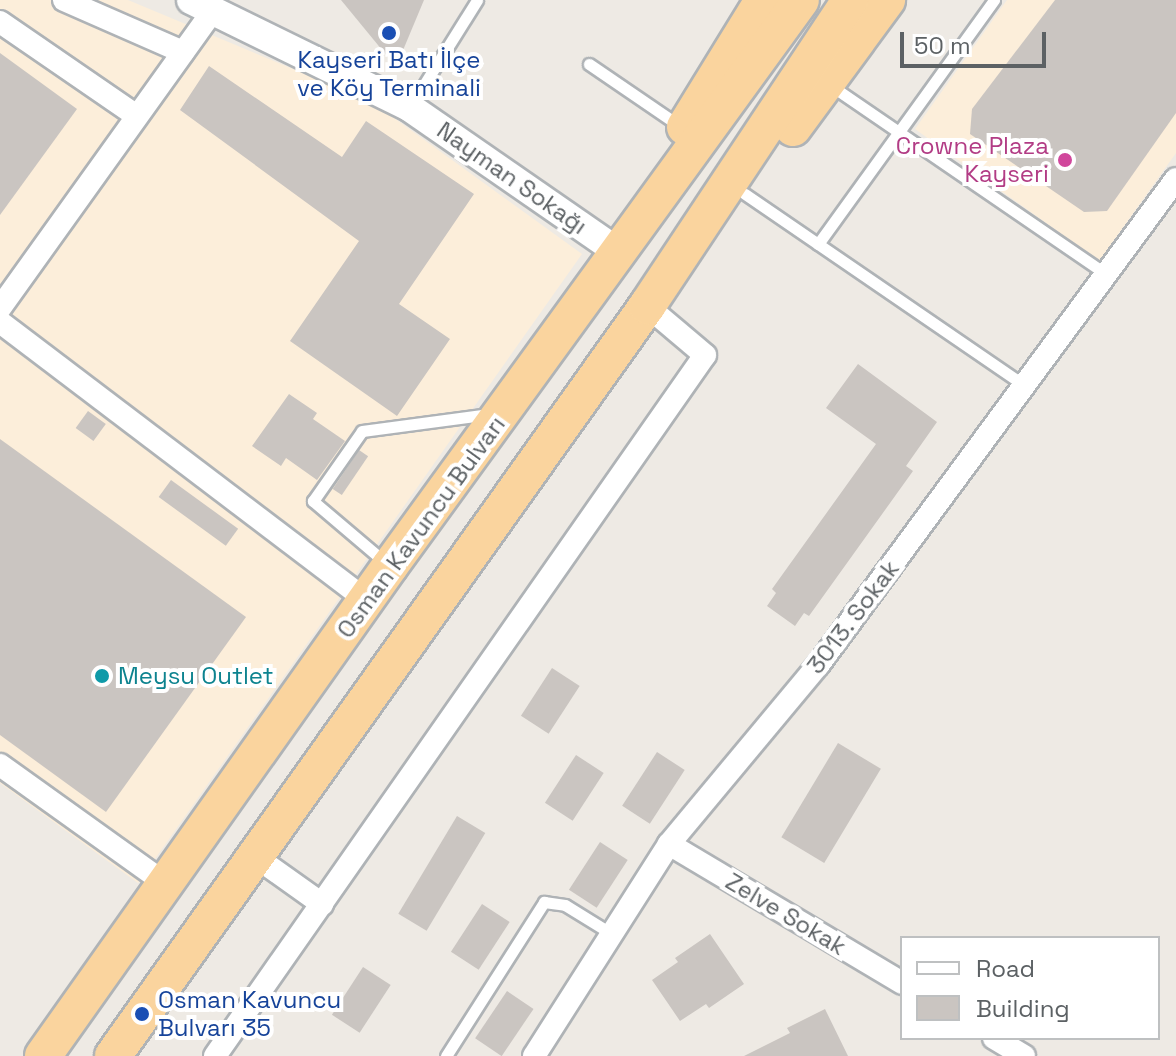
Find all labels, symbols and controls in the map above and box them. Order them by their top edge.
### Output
scale bar [904,16,1050,66]
marker: Kayseri Batı İlçe ve Köy Terminali [380,24,398,42]
text: 50 m [914,30,971,61]
place label: Kayseri Batı İlçe ve Köy Terminali [297,46,481,102]
street label: Nayman Sokağı [431,116,593,240]
place label: Crowne Plaza Kayseri [896,132,1049,188]
marker: Crowne Plaza Kayseri [1056,151,1074,169]
street label: Osman Kavuncu Bulvarı [331,410,511,644]
street label: 3013. Sokak [801,554,905,680]
place label: Meysu Outlet [118,662,274,690]
marker: Meysu Outlet [93,667,111,685]
street label: Zelve Sokak [721,867,851,961]
legend [900,936,1160,1040]
text: Road [976,953,1035,984]
place label: Osman Kavuncu Bulvarı 35 [158,986,341,1042]
text: Building [976,993,1070,1024]
marker: Osman Kavuncu Bulvarı 35 [133,1005,151,1023]

